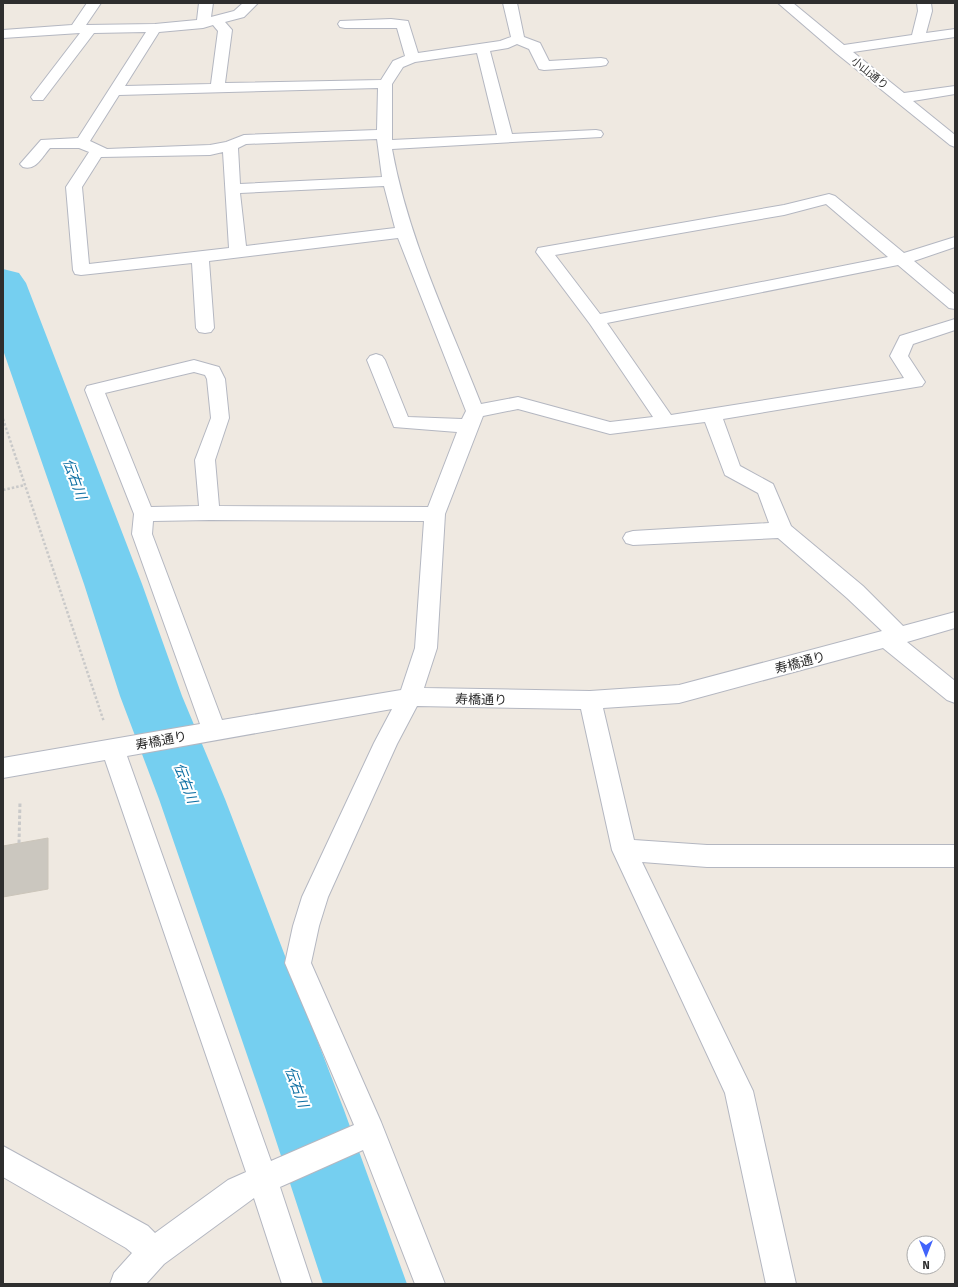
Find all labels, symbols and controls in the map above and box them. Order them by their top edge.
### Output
street label: 小山通り [848,54,891,92]
water label: 伝右川 [59,457,90,504]
street label: 寿橋通り [773,649,827,676]
street label: 寿橋通り [455,692,507,707]
street label: 寿橋通り [134,728,188,753]
water label: 伝右川 [170,761,202,808]
water label: 伝右川 [281,1065,312,1112]
north arrow [906,1235,946,1275]
text: N [922,1258,930,1271]

